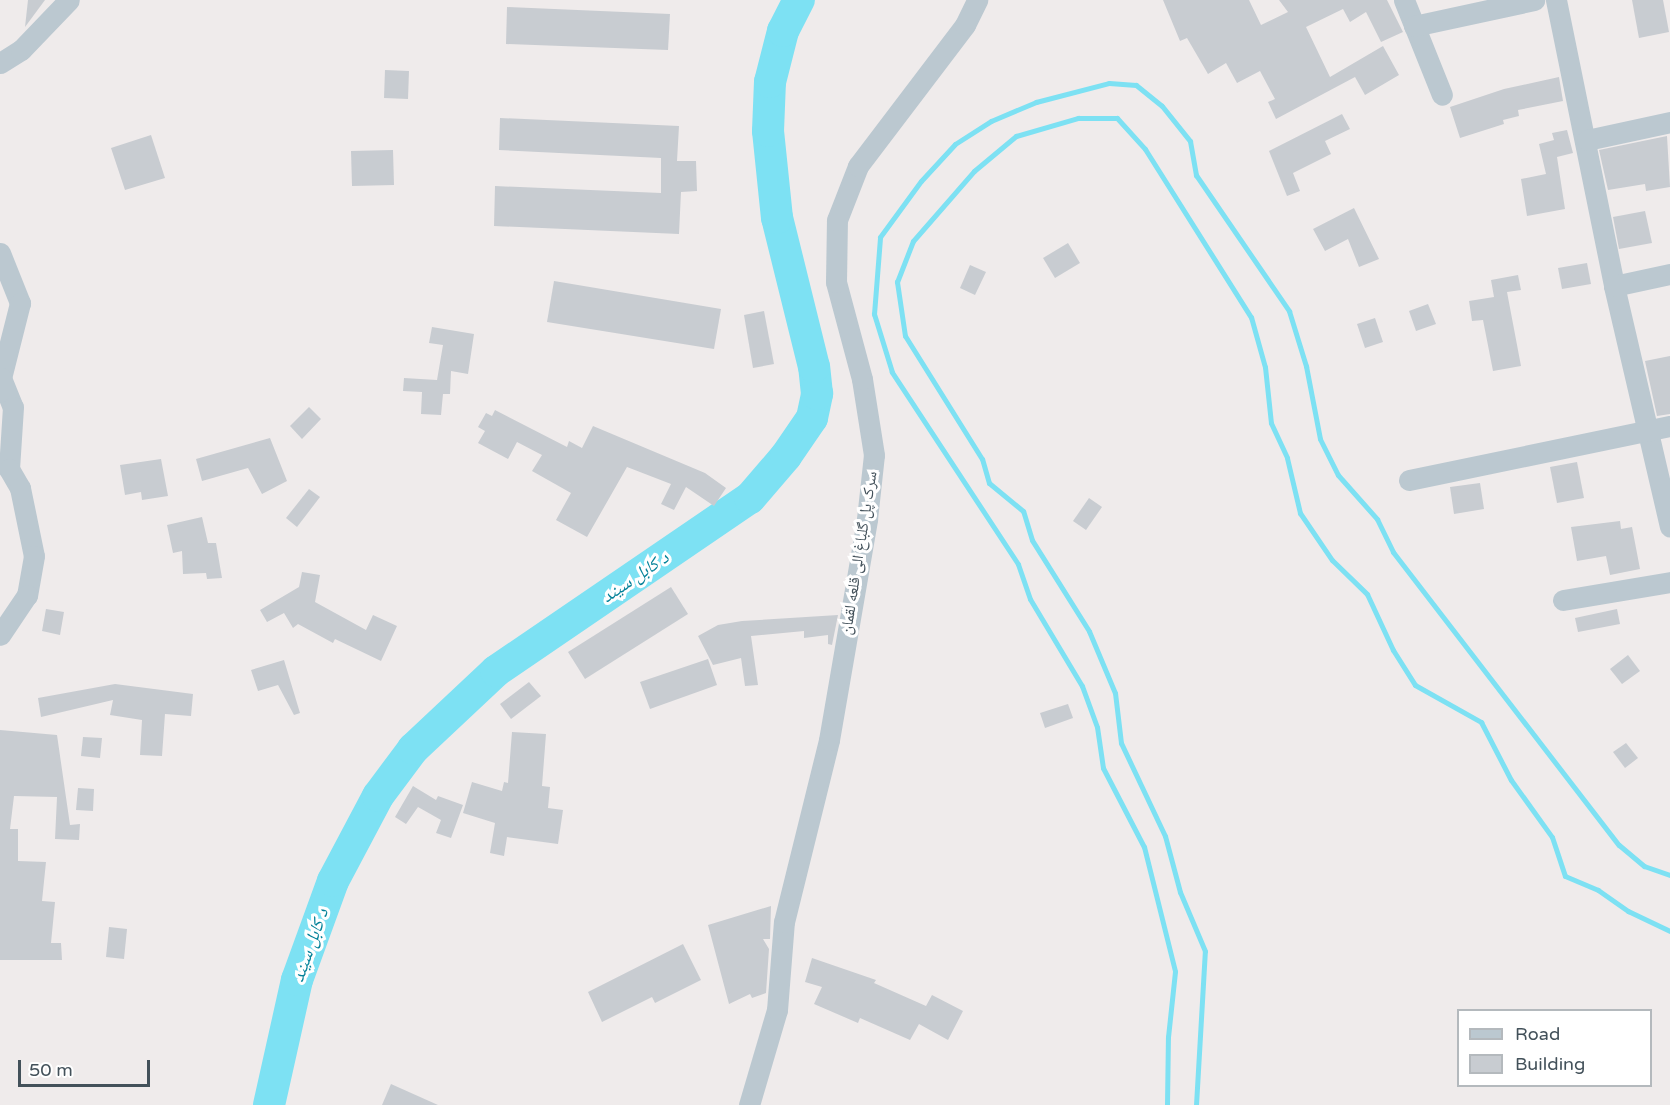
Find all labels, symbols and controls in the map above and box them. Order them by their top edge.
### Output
street label: سرک پل گلباغ الی قلعه لقمان [837,470,881,636]
water label: د کابل سيند [597,547,673,607]
water label: د کابل سيند [287,905,333,985]
legend [1457,1009,1652,1087]
text: Road [1515,1023,1560,1045]
scale bar [21,1048,153,1086]
text: Building [1515,1053,1585,1075]
text: 50 m [29,1059,73,1081]

